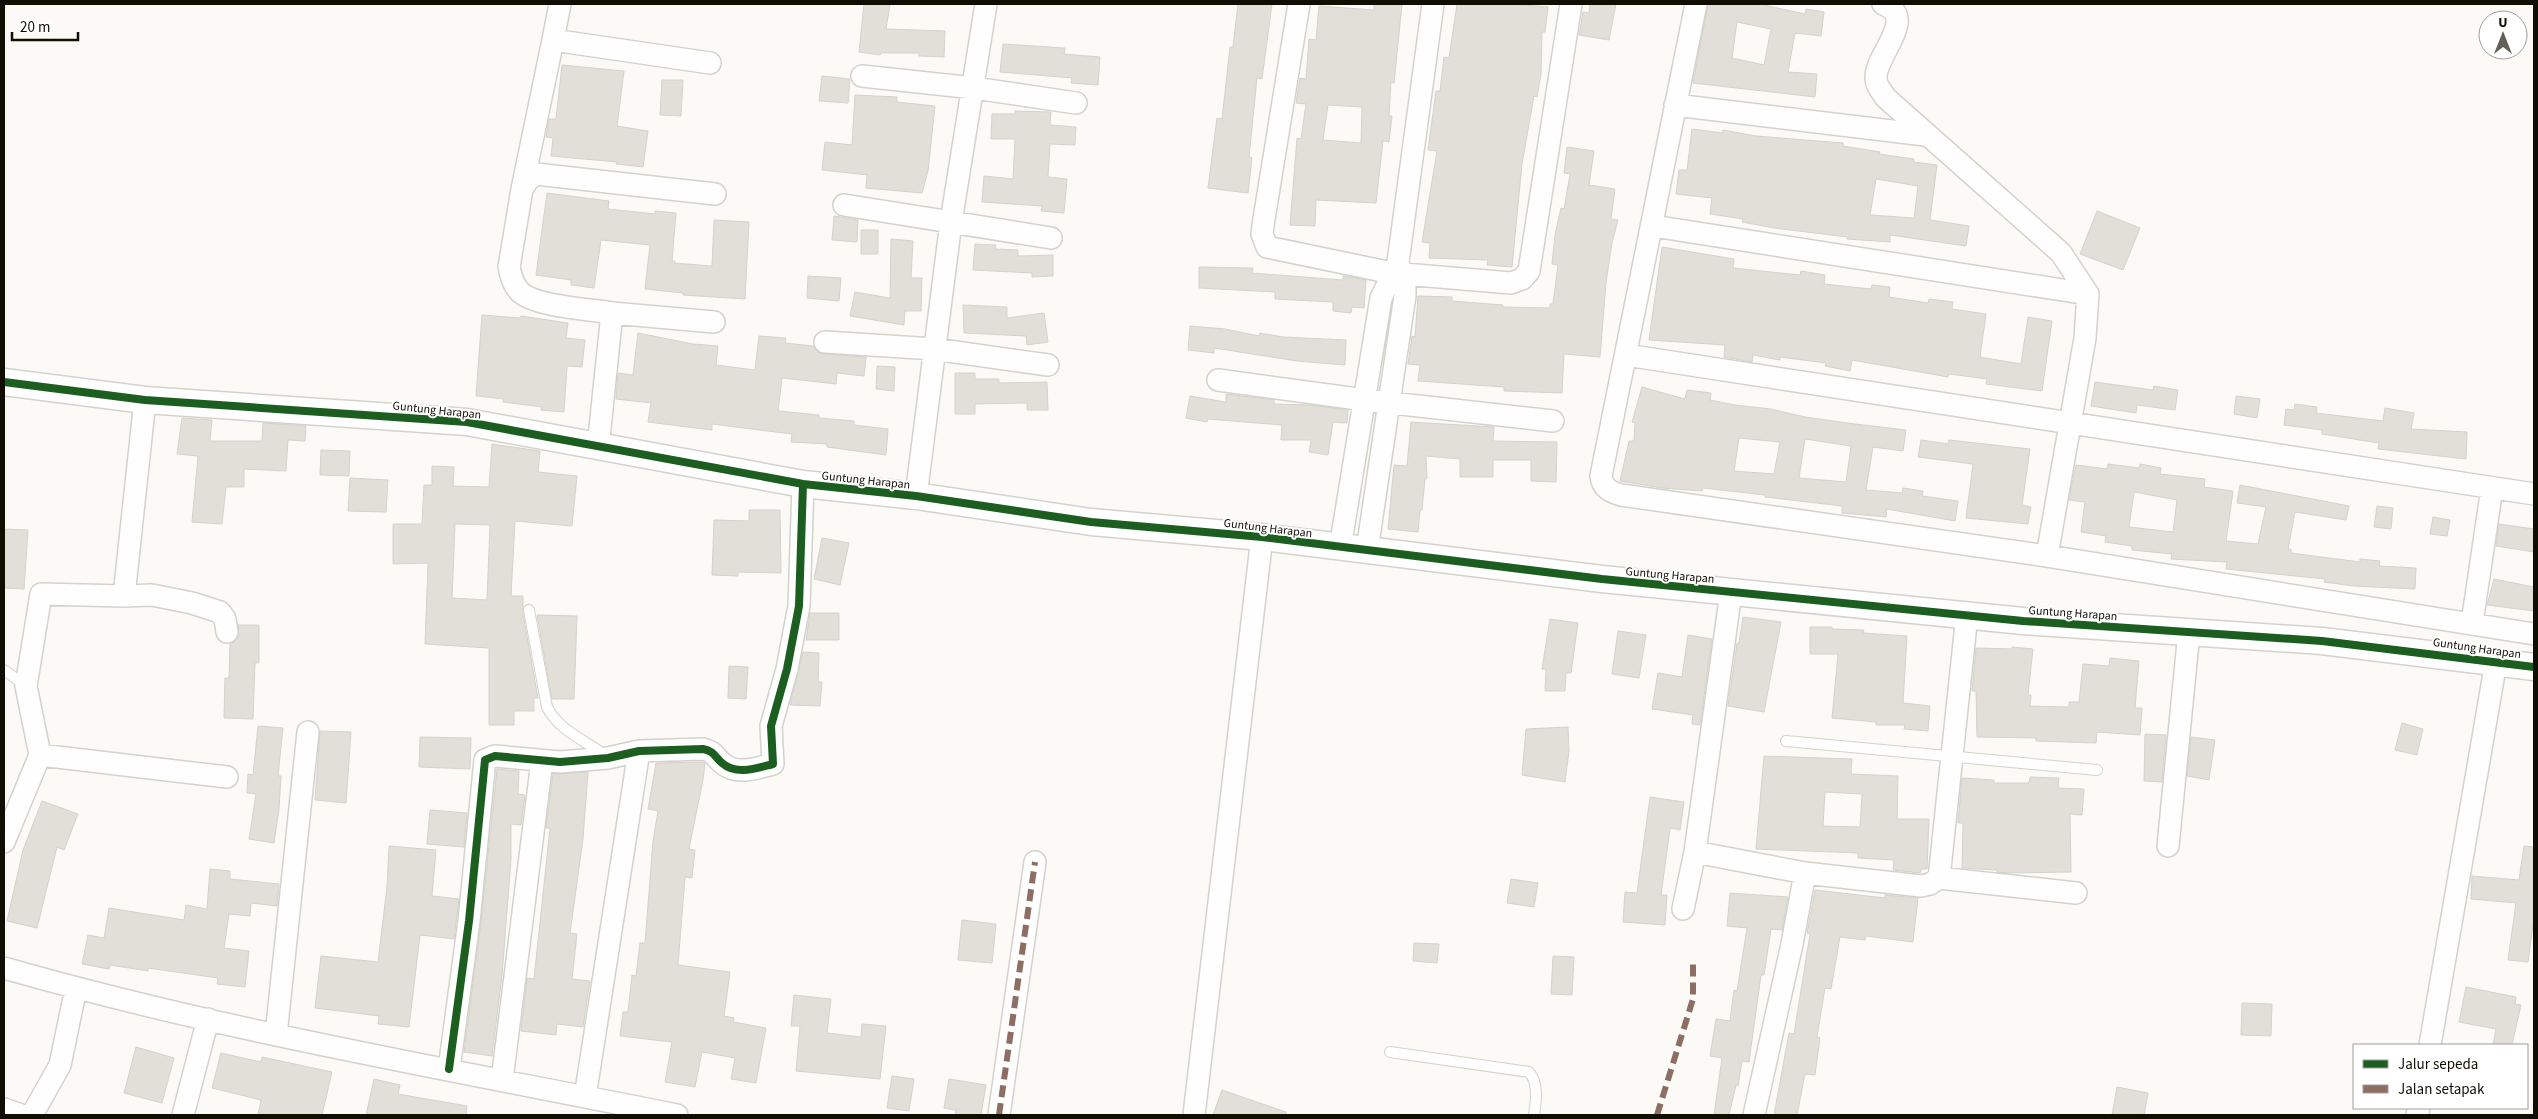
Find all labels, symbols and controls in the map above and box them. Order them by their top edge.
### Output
scale bar [12,10,79,42]
north arrow [2478,10,2528,60]
text: U [2498,13,2508,33]
text: 20 m [20,17,50,38]
street label: Guntung Harapan [392,397,482,424]
street label: Guntung Harapan [821,467,911,494]
street label: Guntung Harapan [1223,515,1313,542]
street label: Guntung Harapan [1625,563,1715,588]
street label: Guntung Harapan [2028,602,2118,625]
street label: Guntung Harapan [2432,634,2522,663]
legend [2353,1044,2528,1109]
text: Jalur sepeda [2398,1054,2478,1075]
text: Jalan setapak [2398,1079,2485,1100]

